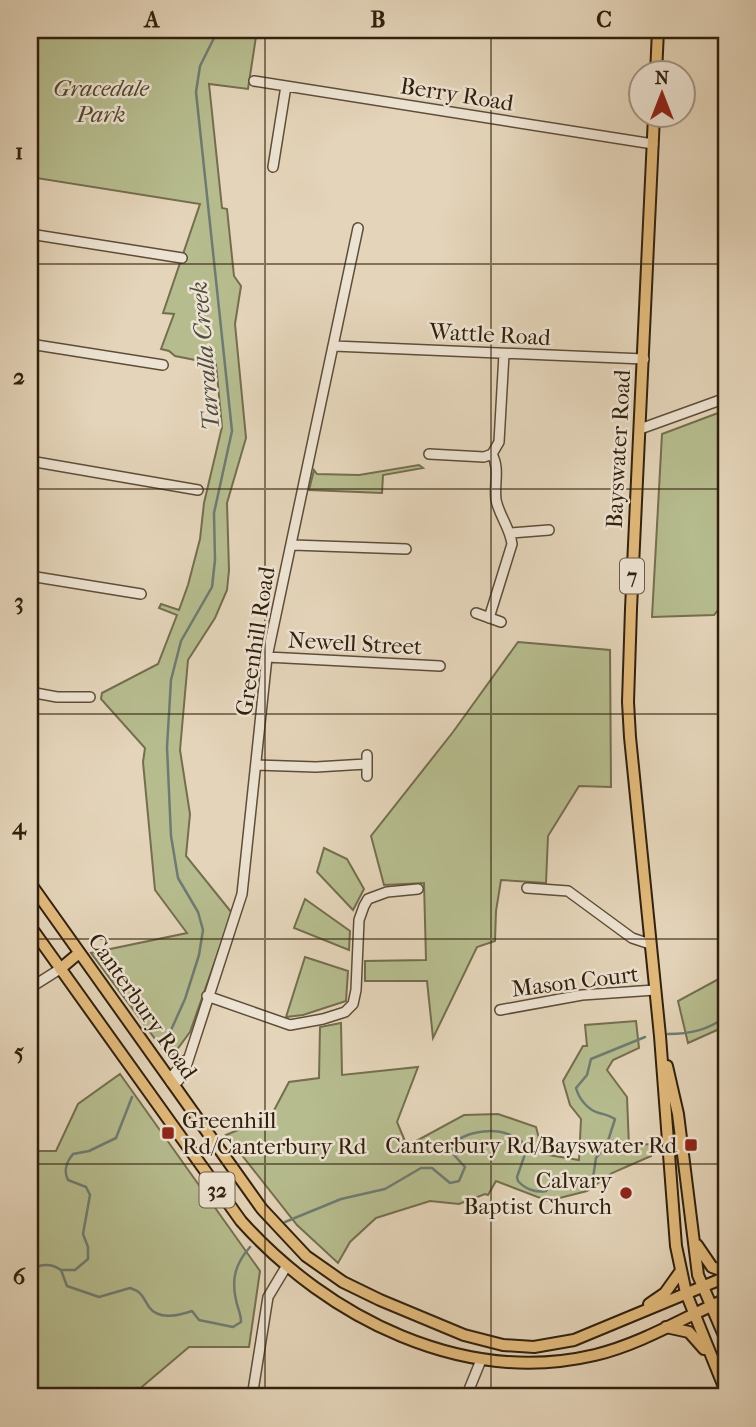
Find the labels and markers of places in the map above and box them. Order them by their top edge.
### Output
place label: Greenhill Rd/Canterbury Rd [182,1107,367,1160]
marker: Greenhill Rd/Canterbury Rd [160,1125,176,1141]
place label: Canterbury Rd/Bayswater Rd [385,1132,677,1159]
marker: Canterbury Rd/Bayswater Rd [683,1137,699,1153]
place label: Calvary Baptist Church [464,1167,613,1220]
marker: Calvary Baptist Church [618,1185,634,1201]

